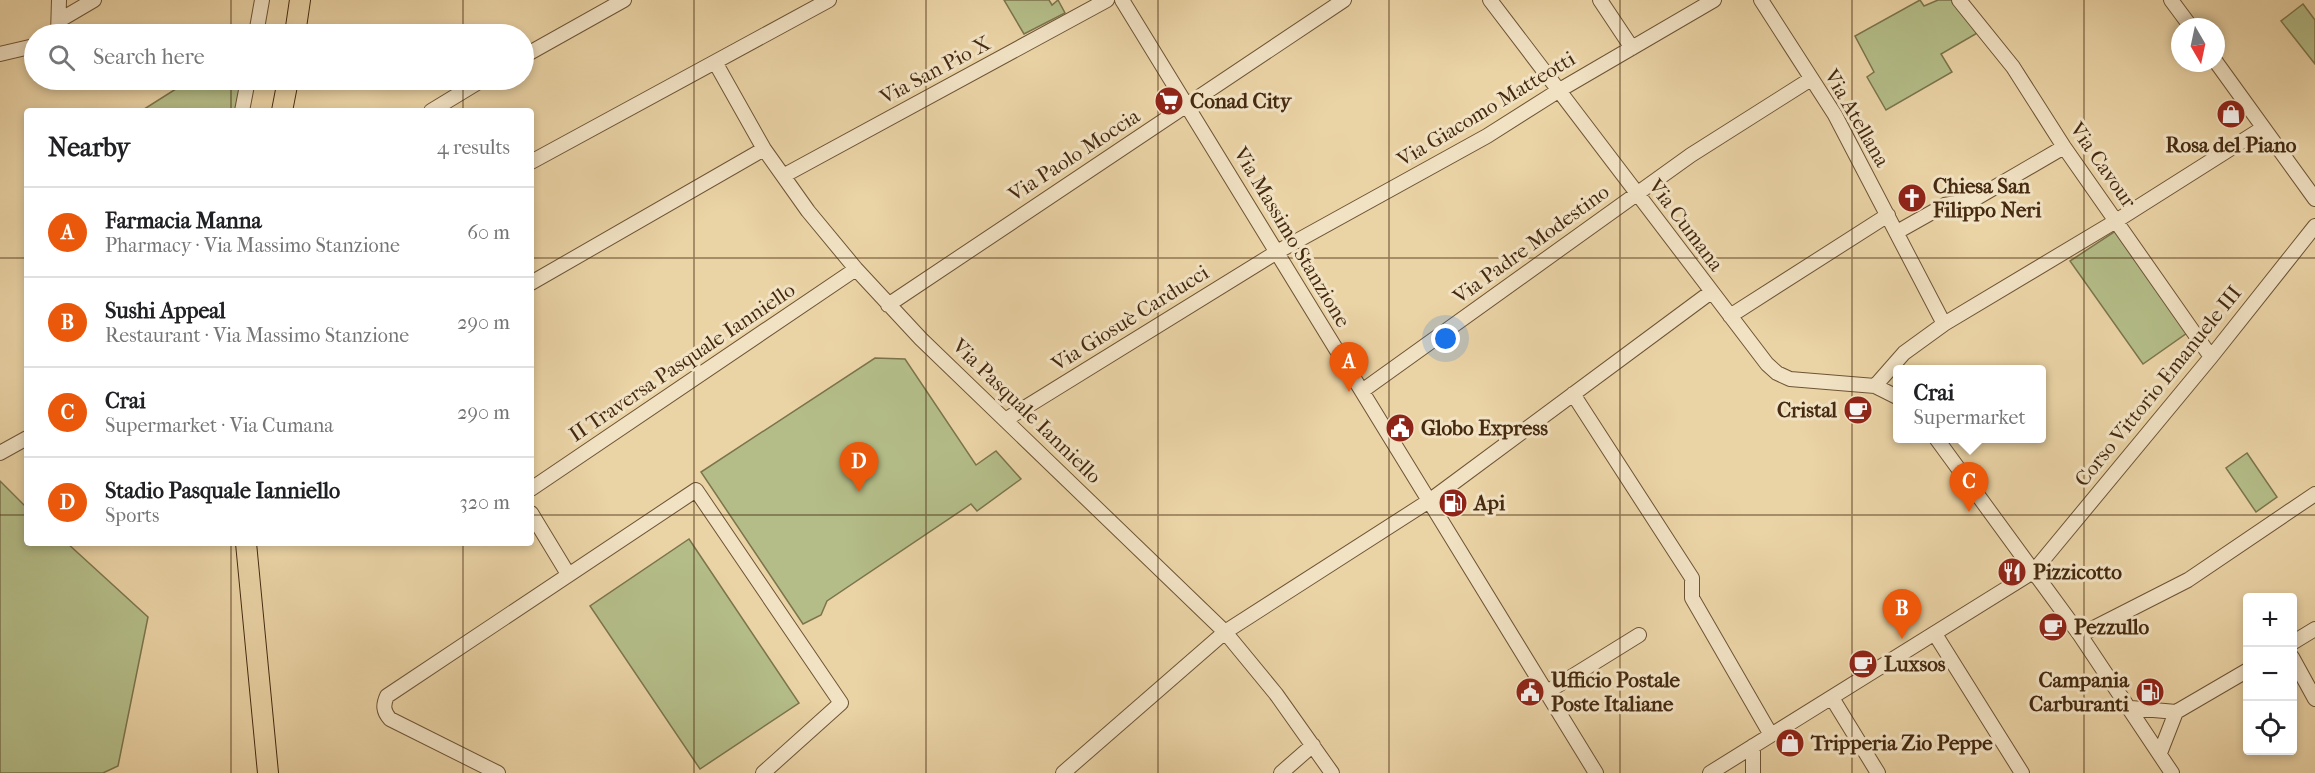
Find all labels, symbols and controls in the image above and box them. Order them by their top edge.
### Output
north arrow [2171,18,2225,72]
search box [24,24,534,90]
street label: Via San Pio X [875,31,995,110]
icon: search [45,41,78,74]
text: Search here [93,44,205,70]
street label: Via Giacomo Matteotti [1392,46,1579,172]
street label: Via Atellana [1819,64,1895,171]
supermarket icon: Conad City [1153,85,1185,117]
place label: Conad City [1190,89,1293,113]
shop icon: Rosa del Piano [2215,98,2247,130]
street label: Via Paolo Moccia [1003,104,1144,207]
street label: Via Cavour [2064,117,2141,212]
text: Nearby [48,132,130,163]
place label: Rosa del Piano [2166,133,2297,157]
text: 4 results [437,136,510,159]
street label: Via Massimo Stanzione [1228,142,1355,331]
street label: Via Cumana [1643,173,1729,276]
place label: Chiesa San Filippo Neri [1932,174,2042,222]
street label: Via Padre Modestino [1448,179,1614,309]
church icon: Chiesa San Filippo Neri [1896,182,1928,214]
text: Farmacia Manna [105,208,262,234]
text: A [61,221,74,244]
text: 60 m [467,221,510,244]
text: Pharmacy · Via Massimo Stanzione [105,234,400,257]
street label: Via Giosuè Carducci [1046,260,1213,377]
street label: II Traversa Pasquale Ianniello [565,277,799,447]
street label: Corso Vittorio Emanuele III [2070,281,2246,491]
text: Sushi Appeal [105,298,226,324]
text: B [61,311,74,334]
text: 290 m [457,311,510,334]
text: Restaurant · Via Massimo Stanzione [105,324,409,347]
your location [1431,324,1460,353]
street label: Via Pasquale Ianniello [947,333,1106,488]
pin: A [1330,342,1368,392]
popup [1893,365,2046,443]
text: Crai [1913,380,1954,406]
text: Crai [105,388,146,414]
cafe icon: Cristal [1842,394,1874,426]
place label: Cristal [1777,398,1837,422]
text: C [61,401,74,424]
text: 290 m [457,401,510,424]
text: Supermarket [1913,406,2026,429]
public building icon: Globo Express [1384,412,1416,444]
text: Supermarket · Via Cumana [105,414,334,437]
place label: Globo Express [1421,416,1548,440]
pin: D [840,442,878,492]
pin: C [1950,462,1988,512]
text: Stadio Pasquale Ianniello [105,478,340,504]
fuel station icon: Api [1437,487,1469,519]
text: D [60,491,75,514]
text: 320 m [460,491,510,514]
place label: Api [1472,491,1506,515]
text: Sports [105,504,159,527]
restaurant icon: Pizzicotto [1996,556,2028,588]
place label: Pizzicotto [2033,560,2122,584]
pin: B [1882,590,1922,639]
map controls [2243,593,2297,755]
button: + [2243,593,2297,647]
cafe icon: Pezzullo [2037,611,2069,643]
place label: Pezzullo [2074,615,2150,639]
button: − [2243,647,2297,701]
cafe icon: Luxsos [1847,648,1879,680]
place label: Luxsos [1884,652,1946,676]
place label: Ufficio Postale Poste Italiane [1550,668,1681,716]
place label: Campania Carburanti [2029,668,2130,716]
public building icon: Ufficio Postale Poste Italiane [1514,676,1546,708]
fuel station icon: Campania Carburanti [2134,676,2166,708]
button: locate [2243,701,2297,755]
shop icon: Tripperia Zio Peppe [1774,727,1806,759]
place label: Tripperia Zio Peppe [1810,731,1993,755]

